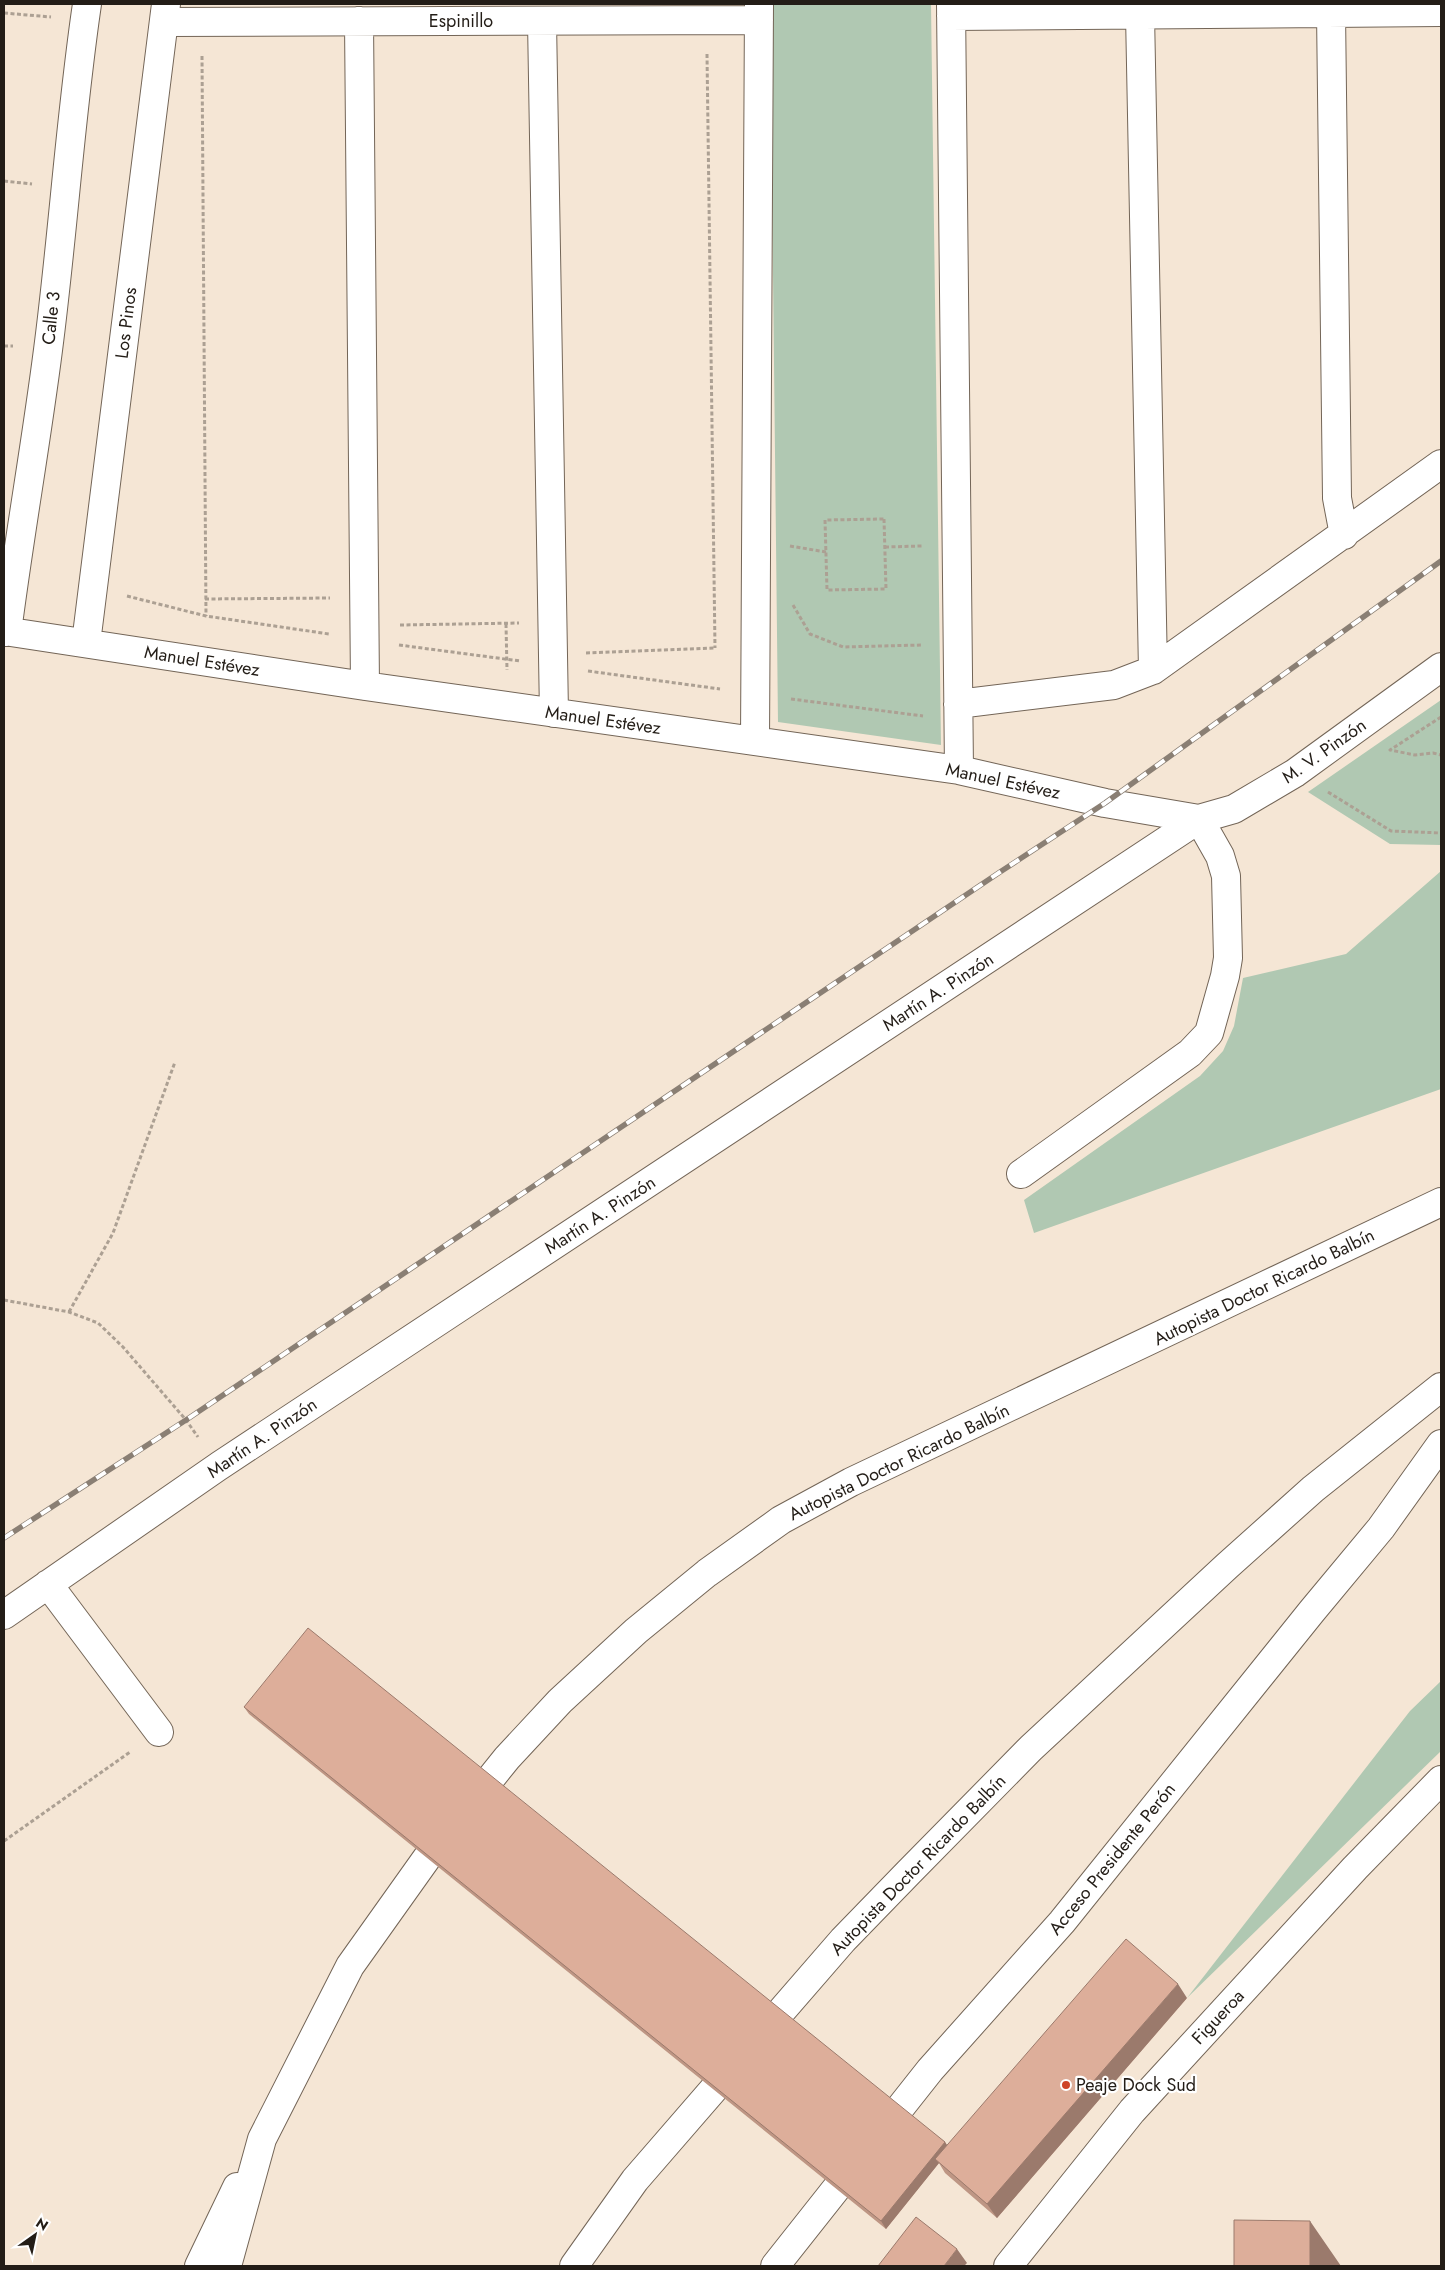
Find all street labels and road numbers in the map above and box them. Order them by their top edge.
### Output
street label: Espinillo [429,8,493,34]
street label: Los Pinos [109,286,143,360]
street label: Calle 3 [35,290,67,346]
street label: Manuel Estévez [142,639,262,683]
street label: Manuel Estévez [543,699,663,741]
street label: M. V. Pinzón [1277,712,1371,790]
street label: Manuel Estévez [943,756,1063,806]
street label: Martín A. Pinzón [877,946,999,1038]
street label: Martín A. Pinzón [539,1169,661,1261]
street label: Autopista Doctor Ricardo Balbín [1149,1222,1379,1352]
street label: Martín A. Pinzón [202,1391,322,1485]
street label: Autopista Doctor Ricardo Balbín [784,1397,1014,1527]
street label: Autopista Doctor Ricardo Balbín [824,1769,1012,1961]
street label: Acceso Presidente Perón [1042,1777,1182,1941]
street label: Figueroa [1186,1984,1250,2050]

